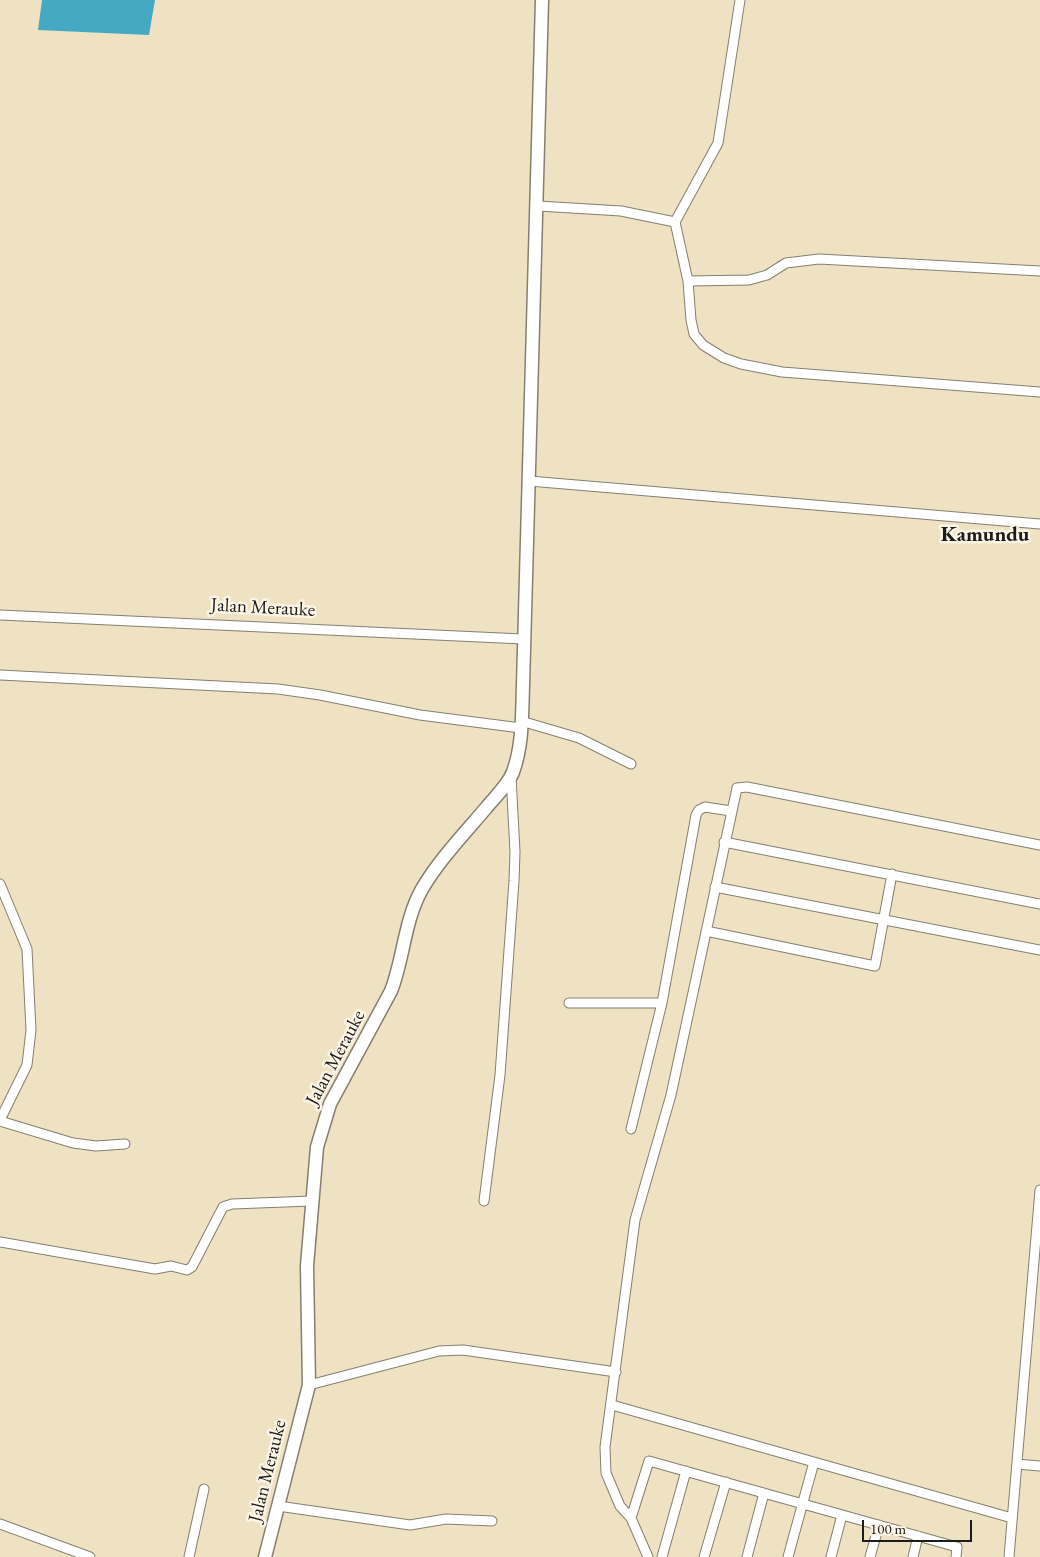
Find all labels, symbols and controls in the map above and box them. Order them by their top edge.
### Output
district label: Kamundu [941,522,1029,548]
street label: Jalan Merauke [210,594,316,622]
street label: Jalan Merauke [301,1007,371,1109]
street label: Jalan Merauke [244,1418,292,1524]
scale bar [865,1510,975,1542]
text: 100 m [870,1519,906,1538]

